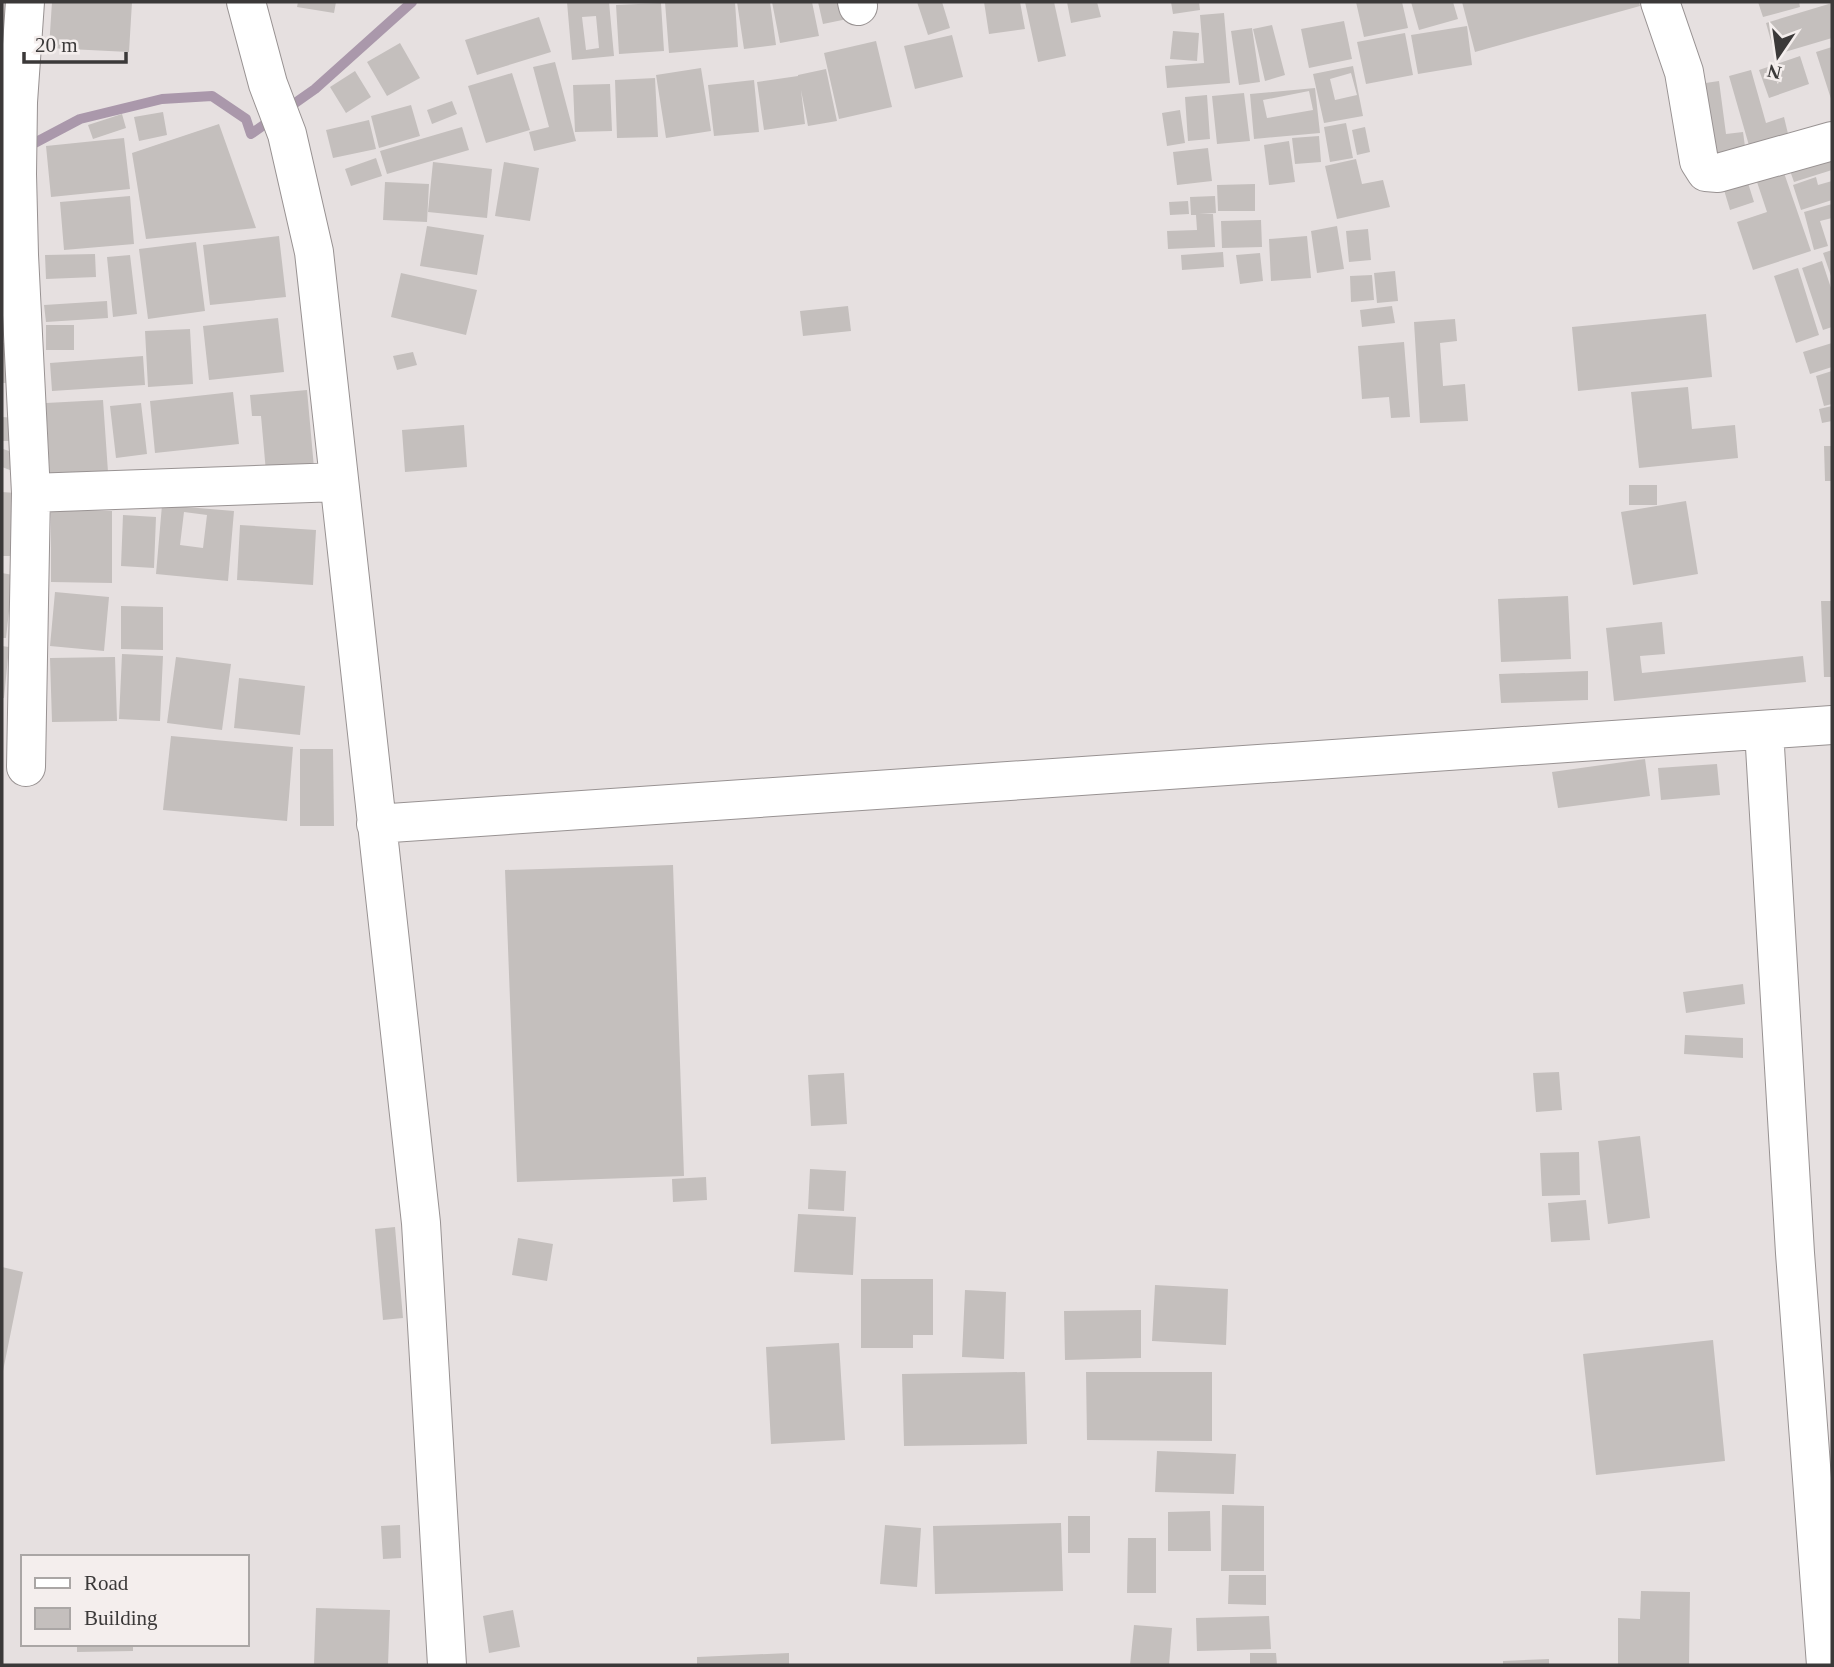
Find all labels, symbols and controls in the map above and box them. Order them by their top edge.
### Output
scale bar [24,21,126,65]
north arrow [1743,21,1813,91]
text: 20 m [35,33,78,57]
text: N [1765,60,1783,84]
legend [21,1555,248,1646]
text: Road [84,1571,129,1595]
text: Building [84,1606,158,1630]

